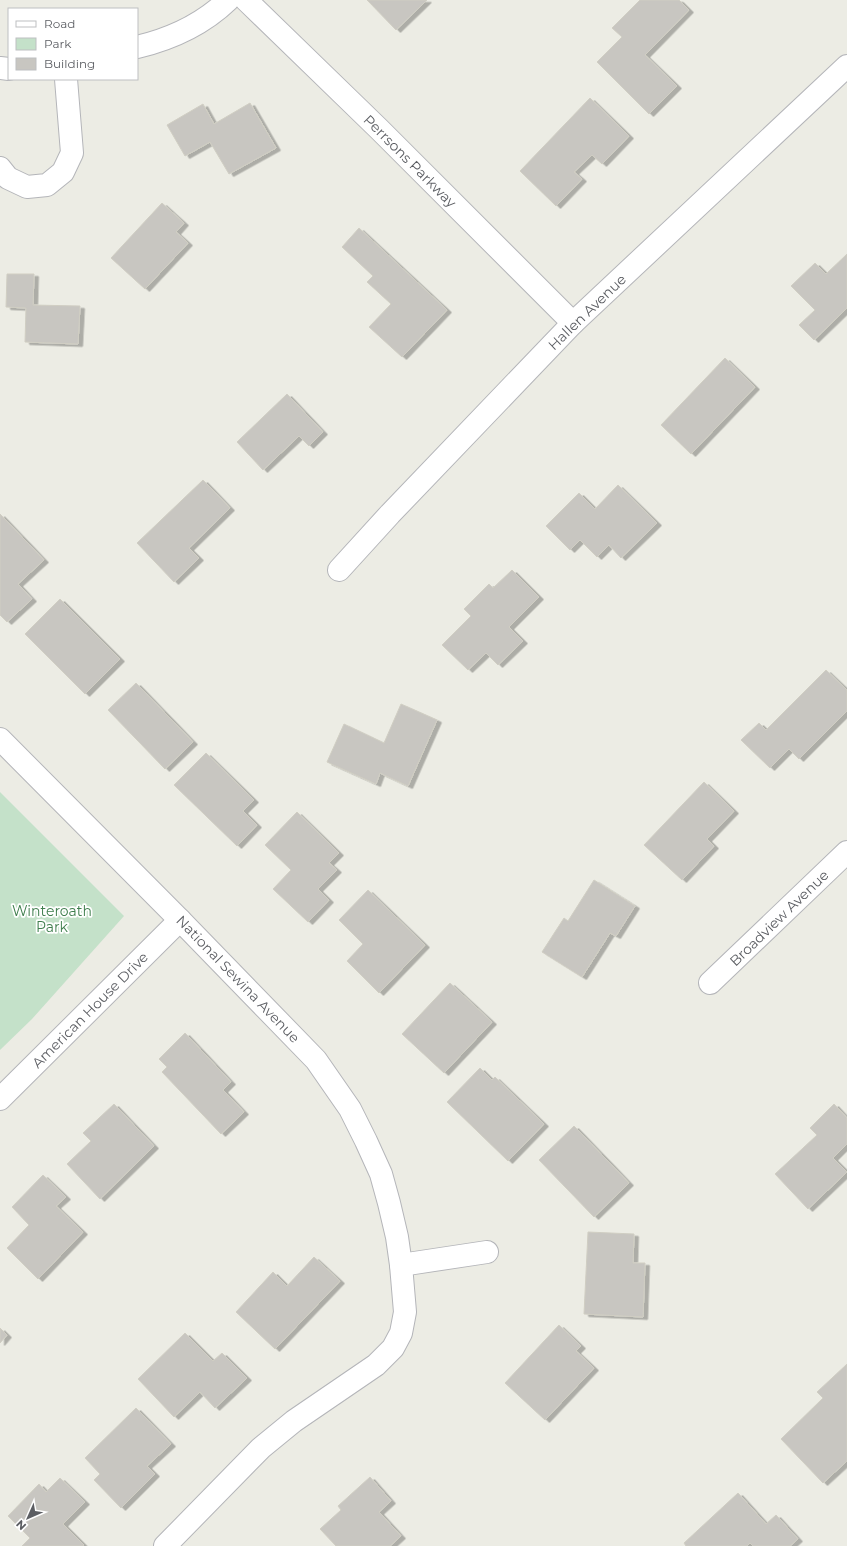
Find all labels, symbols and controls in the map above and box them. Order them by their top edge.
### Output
legend [8,8,138,80]
text: Road [44,16,75,31]
text: Park [44,36,72,51]
text: Building [44,56,95,71]
street label: Perrsons Parkway [360,111,461,212]
street label: Hallen Avenue [544,270,630,354]
street label: Broadview Avenue [726,866,832,970]
park label: Winteroath Park [12,902,92,936]
street label: National Sewina Avenue [172,912,304,1046]
street label: American House Drive [28,948,152,1072]
north arrow [8,1498,48,1538]
text: N [13,1517,29,1533]

